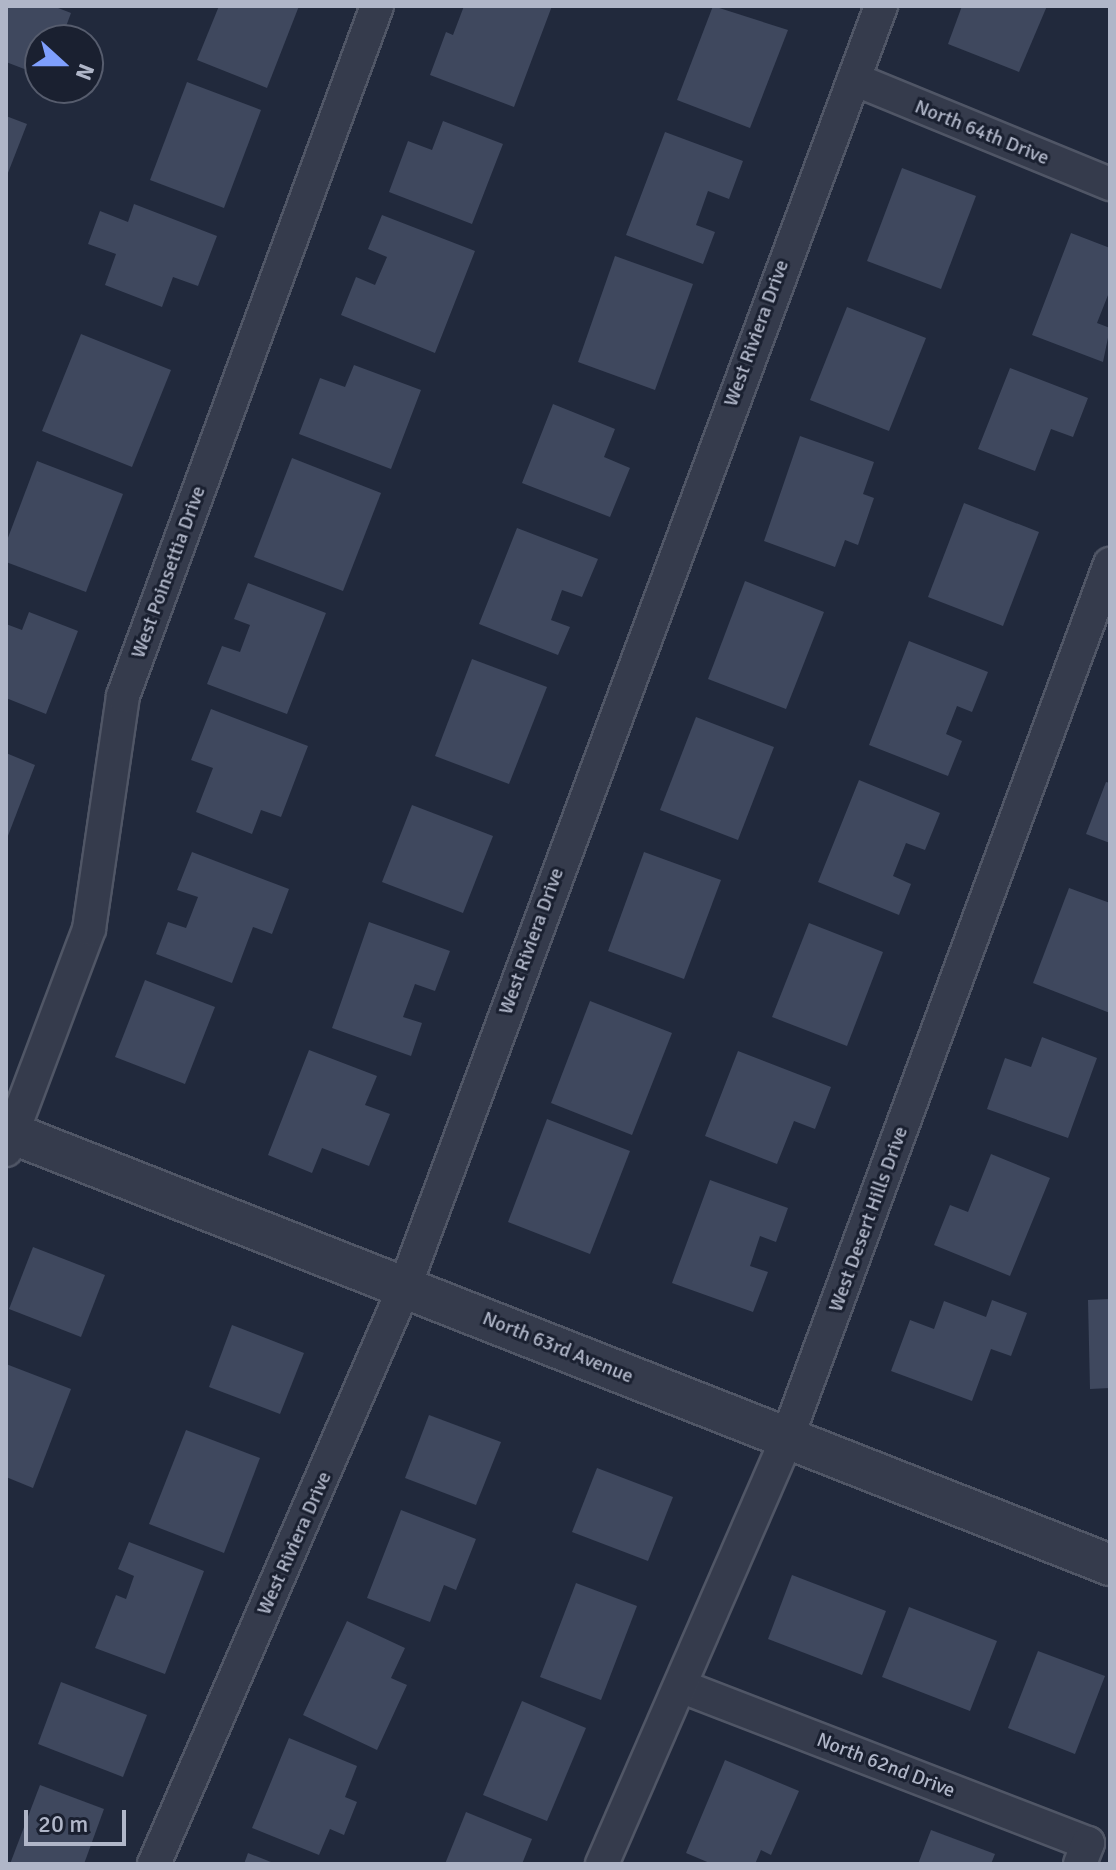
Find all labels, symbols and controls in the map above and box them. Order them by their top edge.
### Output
north arrow [24,24,104,104]
text: N [70,60,100,84]
street label: North 64th Drive [911,94,1053,170]
street label: West Riviera Drive [718,256,794,410]
street label: West Poinsettia Drive [126,483,210,661]
street label: West Riviera Drive [493,864,569,1018]
street label: West Desert Hills Drive [823,1123,913,1315]
street label: North 63rd Avenue [479,1306,637,1388]
street label: West Riviera Drive [252,1468,336,1618]
street label: North 62nd Drive [813,1728,959,1802]
scale bar [28,1794,130,1844]
text: 20 m [38,1809,88,1839]

